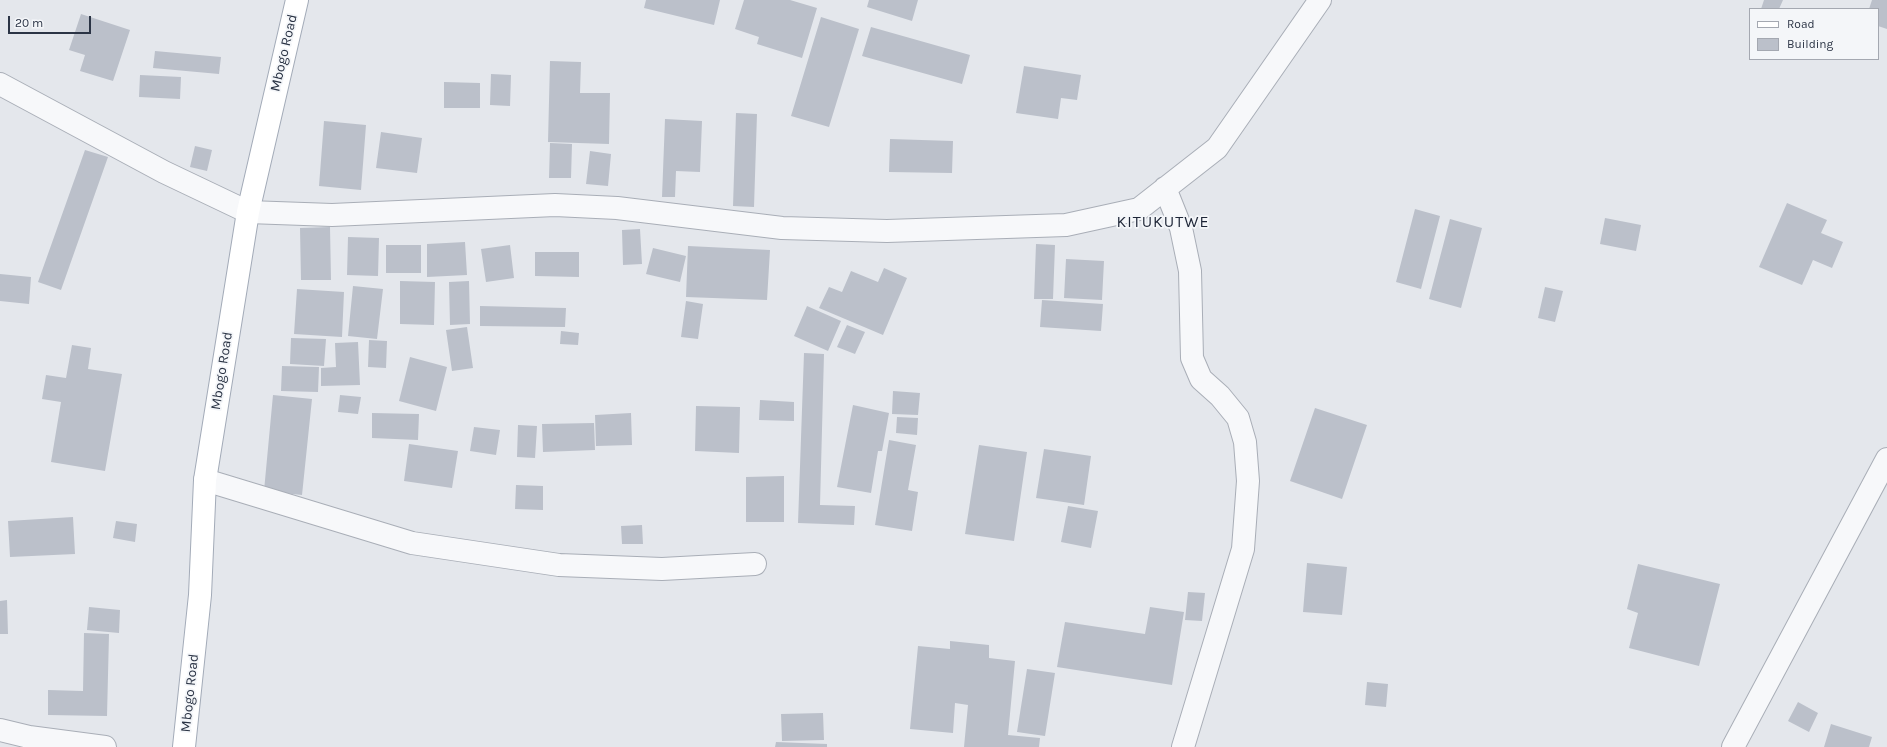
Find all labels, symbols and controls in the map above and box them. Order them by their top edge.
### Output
scale bar [10,8,93,34]
legend [1749,8,1879,60]
street label: Mbogo Road [267,13,301,93]
text: 20 m [15,16,43,30]
text: Road [1787,17,1815,31]
text: Building [1787,37,1833,51]
district label: KITUKUTWE [1116,212,1210,232]
street label: Mbogo Road [208,331,236,411]
street label: Mbogo Road [178,653,202,733]

